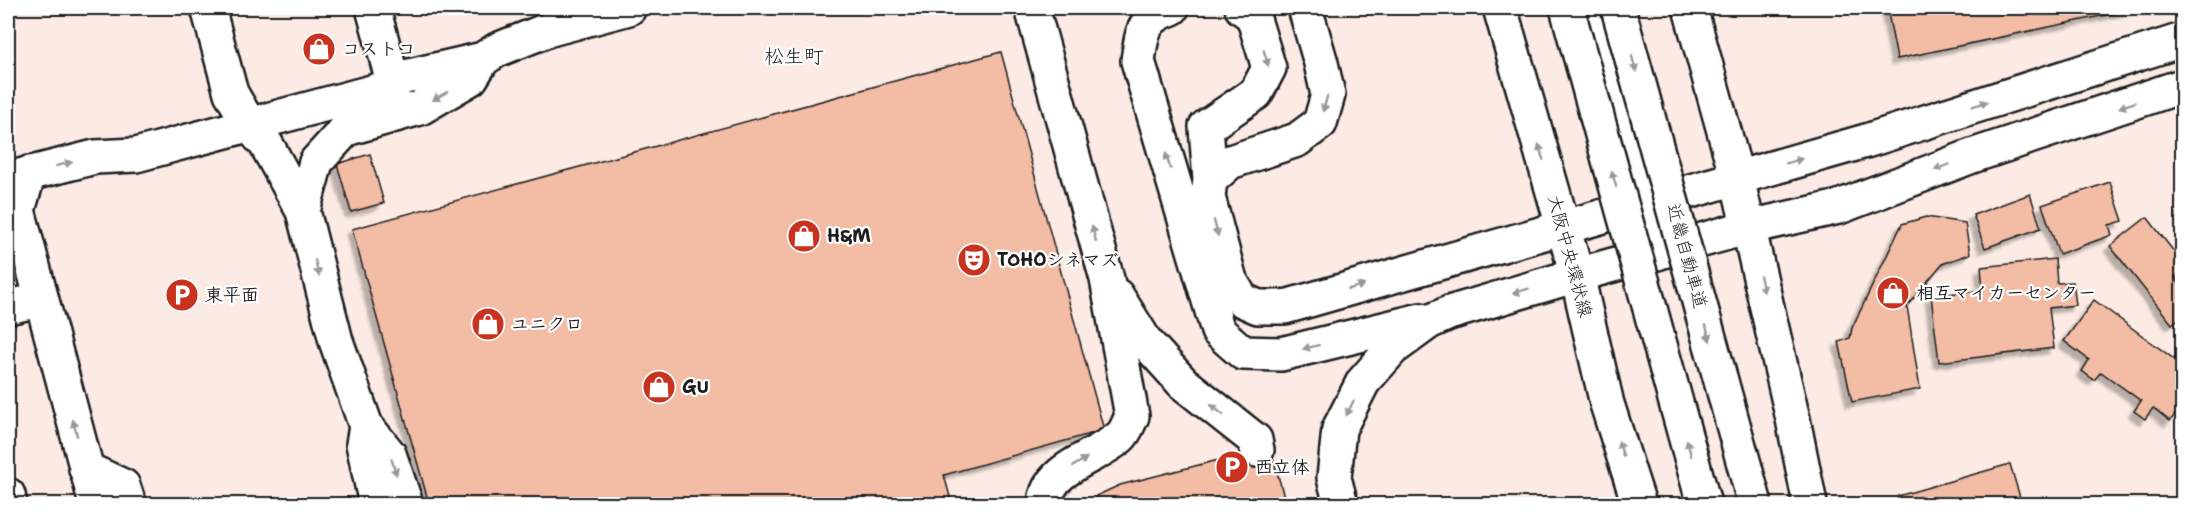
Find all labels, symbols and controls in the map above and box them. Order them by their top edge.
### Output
shop icon: コストコ [301,31,337,67]
place label: コストコ [342,37,415,61]
district label: 松生町 [764,43,824,69]
one-way arrow [1261,49,1271,67]
one-way arrow [1629,55,1639,73]
one-way arrow [432,90,448,101]
one-way arrow [1320,95,1329,113]
one-way arrow [1971,99,1989,108]
one-way arrow [2118,100,2136,110]
one-way arrow [1536,143,1545,161]
one-way arrow [1163,152,1172,170]
one-way arrow [1785,156,1803,165]
one-way arrow [55,159,73,169]
one-way arrow [1933,163,1951,172]
one-way arrow [1609,170,1619,188]
street label: 大阪中央環状線 [1542,192,1598,320]
street label: 近畿自動車道 [1661,201,1713,311]
shop icon: H&M [786,218,822,254]
one-way arrow [1212,219,1221,237]
place label: H&M [827,224,871,248]
one-way arrow [1089,225,1099,243]
theatre icon: TOHOシネマズ [956,242,992,278]
place label: TOHOシネマズ [997,248,1119,272]
one-way arrow [313,259,323,277]
one-way arrow [1757,275,1767,294]
shop icon: 相互マイカーセンター [1875,275,1911,311]
parking icon: 東平面 [164,277,200,313]
place label: 相互マイカーセンター [1916,281,2096,305]
one-way arrow [1347,282,1365,291]
place label: 東平面 [205,283,259,307]
one-way arrow [1512,287,1530,297]
shop icon: ユニクロ [470,306,506,342]
place label: ユニクロ [511,312,583,336]
one-way arrow [1704,324,1713,342]
one-way arrow [1301,343,1320,353]
shop icon: GU [641,369,677,405]
place label: GU [682,375,709,399]
one-way arrow [1345,400,1354,417]
one-way arrow [1209,403,1225,416]
one-way arrow [70,419,79,437]
one-way arrow [1683,439,1693,457]
one-way arrow [1616,440,1625,458]
parking icon: 西立体 [1214,449,1250,485]
place label: 西立体 [1255,455,1309,479]
one-way arrow [1071,456,1088,467]
one-way arrow [389,458,399,476]

